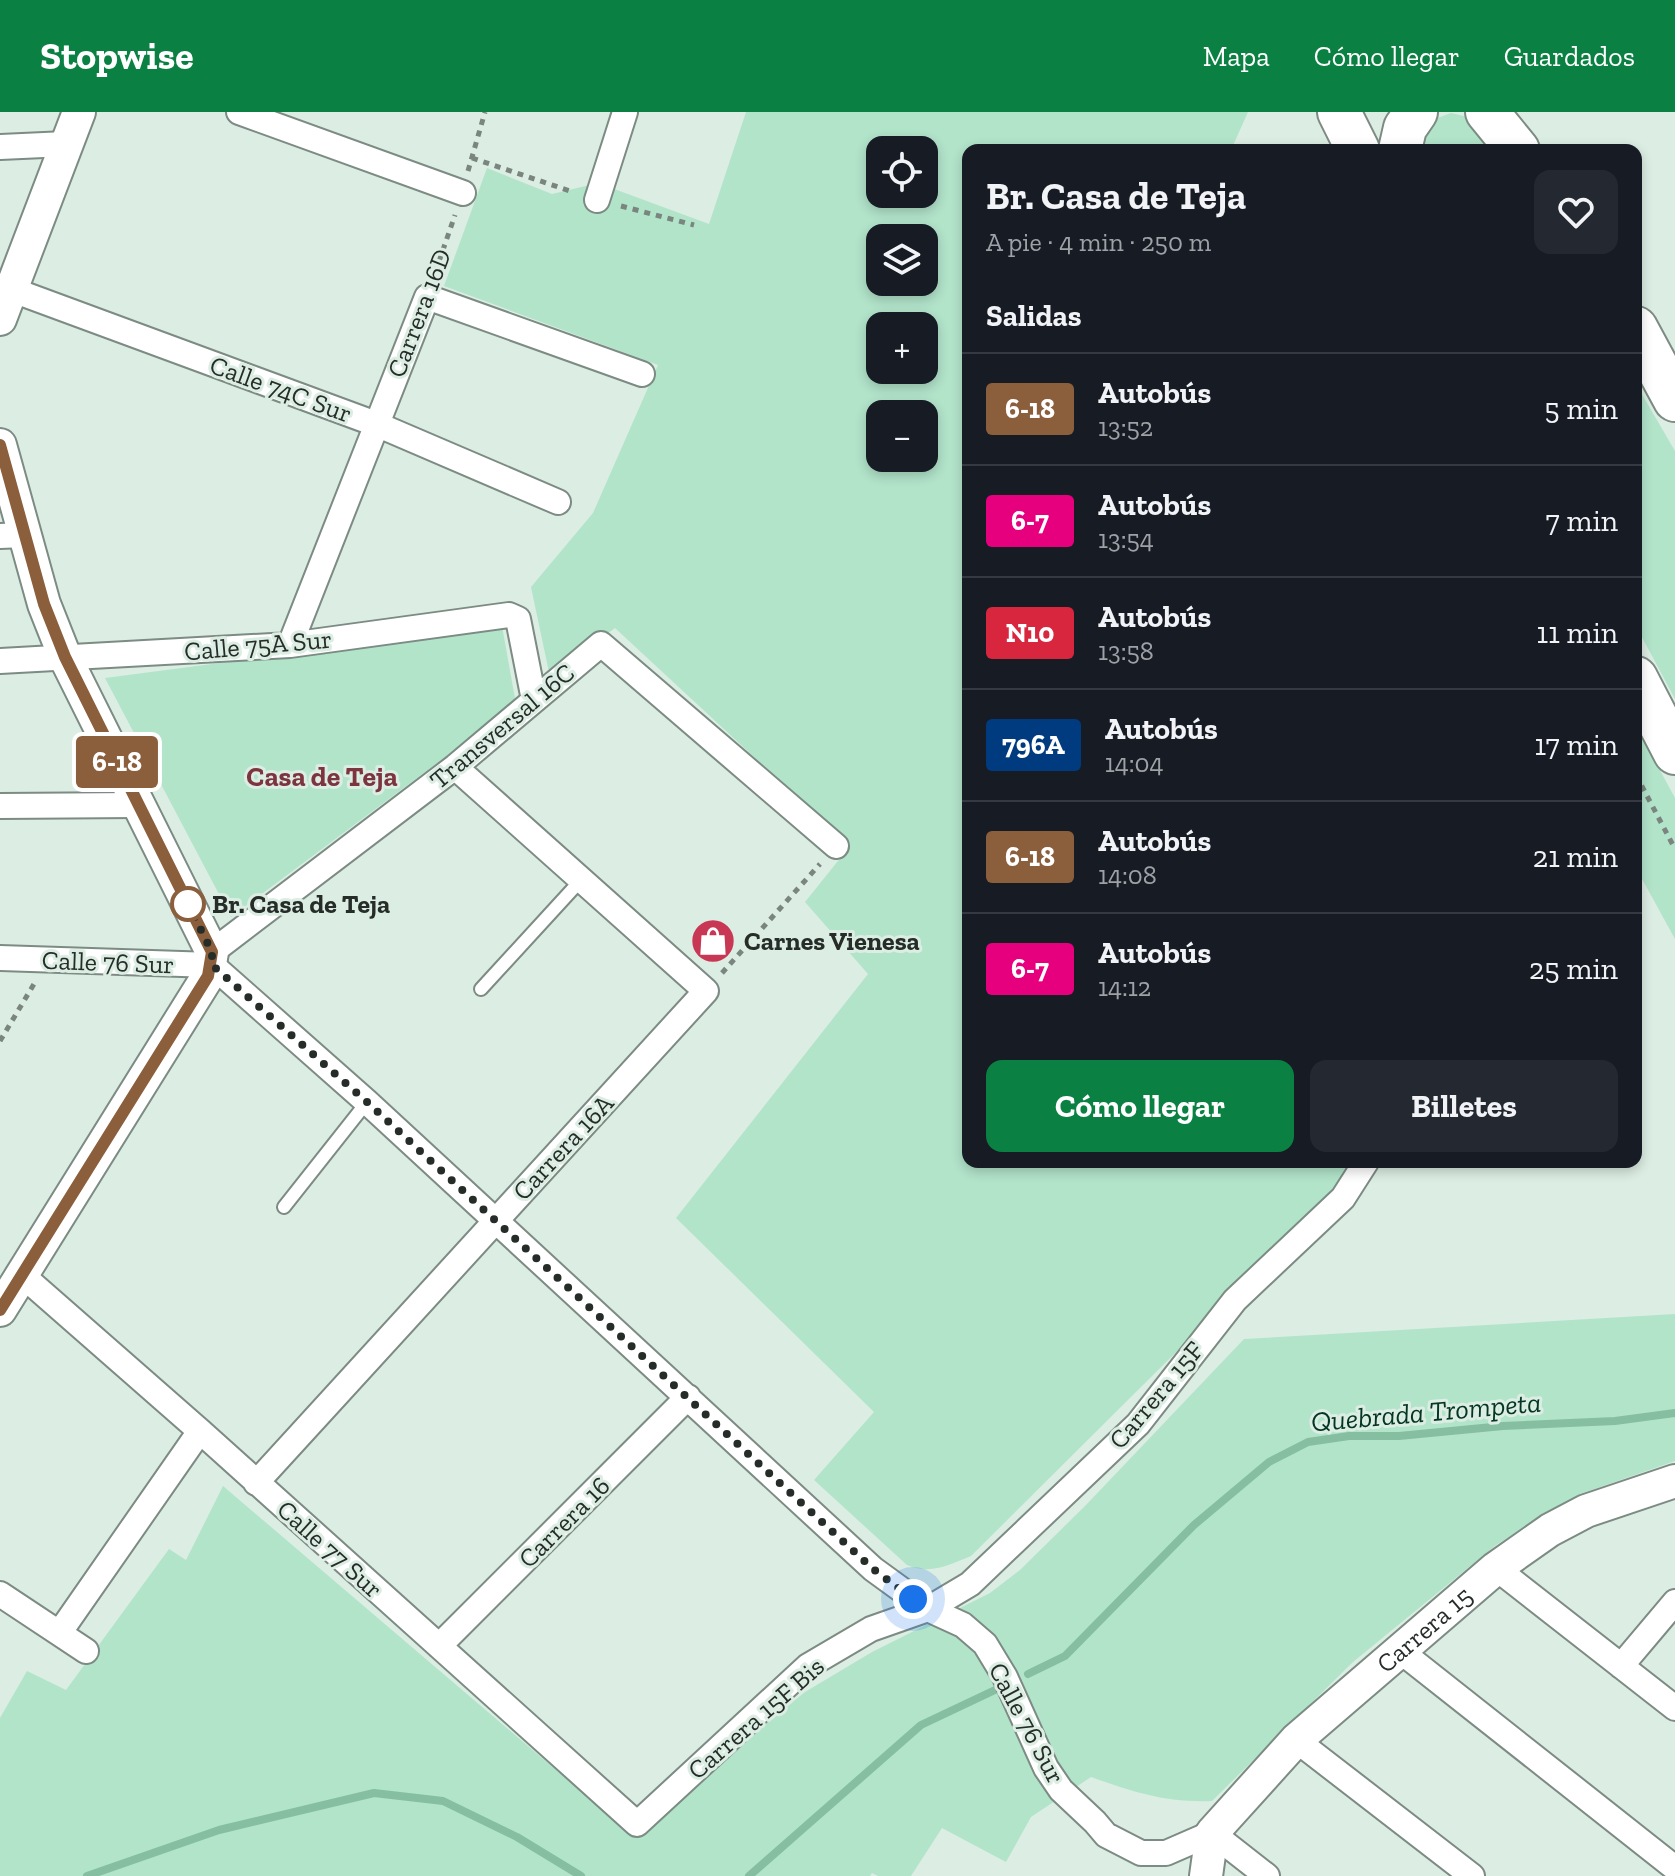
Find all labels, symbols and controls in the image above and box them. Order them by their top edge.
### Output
text: Stopwise [40,33,194,79]
text: Mapa [1203,40,1270,73]
text: Cómo llegar [1314,40,1460,73]
text: Guardados [1504,40,1635,73]
map controls [866,136,938,472]
button: locate [866,136,938,208]
button: heart [1534,170,1618,254]
text: Br. Casa de Teja [986,173,1246,219]
button: layers [866,224,938,296]
text: A pie · 4 min · 250 m [986,226,1211,258]
street label: Carrera 16D [380,244,458,382]
text: Salidas [986,298,1081,334]
button: + [866,312,938,384]
street label: Calle 74C Sur [206,349,356,429]
text: Autobús [1098,375,1211,411]
text: 5 min [1544,391,1618,427]
text: 6-18 [1005,392,1055,425]
button: − [866,400,938,472]
text: 13:52 [1098,411,1153,443]
text: Autobús [1098,487,1211,523]
text: 7 min [1546,503,1618,539]
text: 6-7 [1011,504,1049,537]
text: 13:54 [1098,523,1154,555]
text: Autobús [1098,599,1211,635]
text: 11 min [1537,615,1618,651]
text: N10 [1006,616,1054,649]
street label: Calle 75A Sur [183,623,333,667]
text: 13:58 [1098,635,1154,667]
street label: Transversal 16C [423,656,581,796]
text: Autobús [1105,711,1218,747]
text: 17 min [1535,727,1618,763]
text: 796A [1002,728,1065,761]
line badge: 6-18 [61,736,173,788]
text: 6-18 [92,745,142,778]
text: 14:04 [1105,747,1163,779]
district label: Casa de Teja [246,760,398,793]
text: Autobús [1098,823,1211,859]
text: 21 min [1533,839,1618,875]
text: 6-18 [1005,840,1055,873]
text: 14:08 [1098,859,1157,891]
marker: Br. Casa de Teja [171,887,205,921]
place label: Br. Casa de Teja [212,888,390,920]
shop icon: Carnes Vienesa [689,917,737,965]
place label: Carnes Vienesa [744,925,920,957]
text: Autobús [1098,935,1211,971]
street label: Calle 76 Sur [41,944,175,980]
text: 25 min [1529,951,1618,987]
text: 6-7 [1011,952,1049,985]
text: 14:12 [1098,971,1151,1003]
button: Cómo llegar [986,1060,1294,1152]
button: Billetes [1310,1060,1618,1152]
street label: Carrera 16A [506,1086,621,1207]
street label: Carrera 15F [1102,1335,1210,1455]
water label: Quebrada Trompeta [1310,1386,1542,1438]
street label: Carrera 16 [511,1469,617,1575]
street label: Calle 77 Sur [271,1493,389,1605]
your location [893,1579,933,1619]
street label: Carrera 15 [1370,1580,1479,1680]
street label: Carrera 15F Bis [681,1650,831,1786]
street label: Calle 76 Sur [982,1657,1072,1789]

